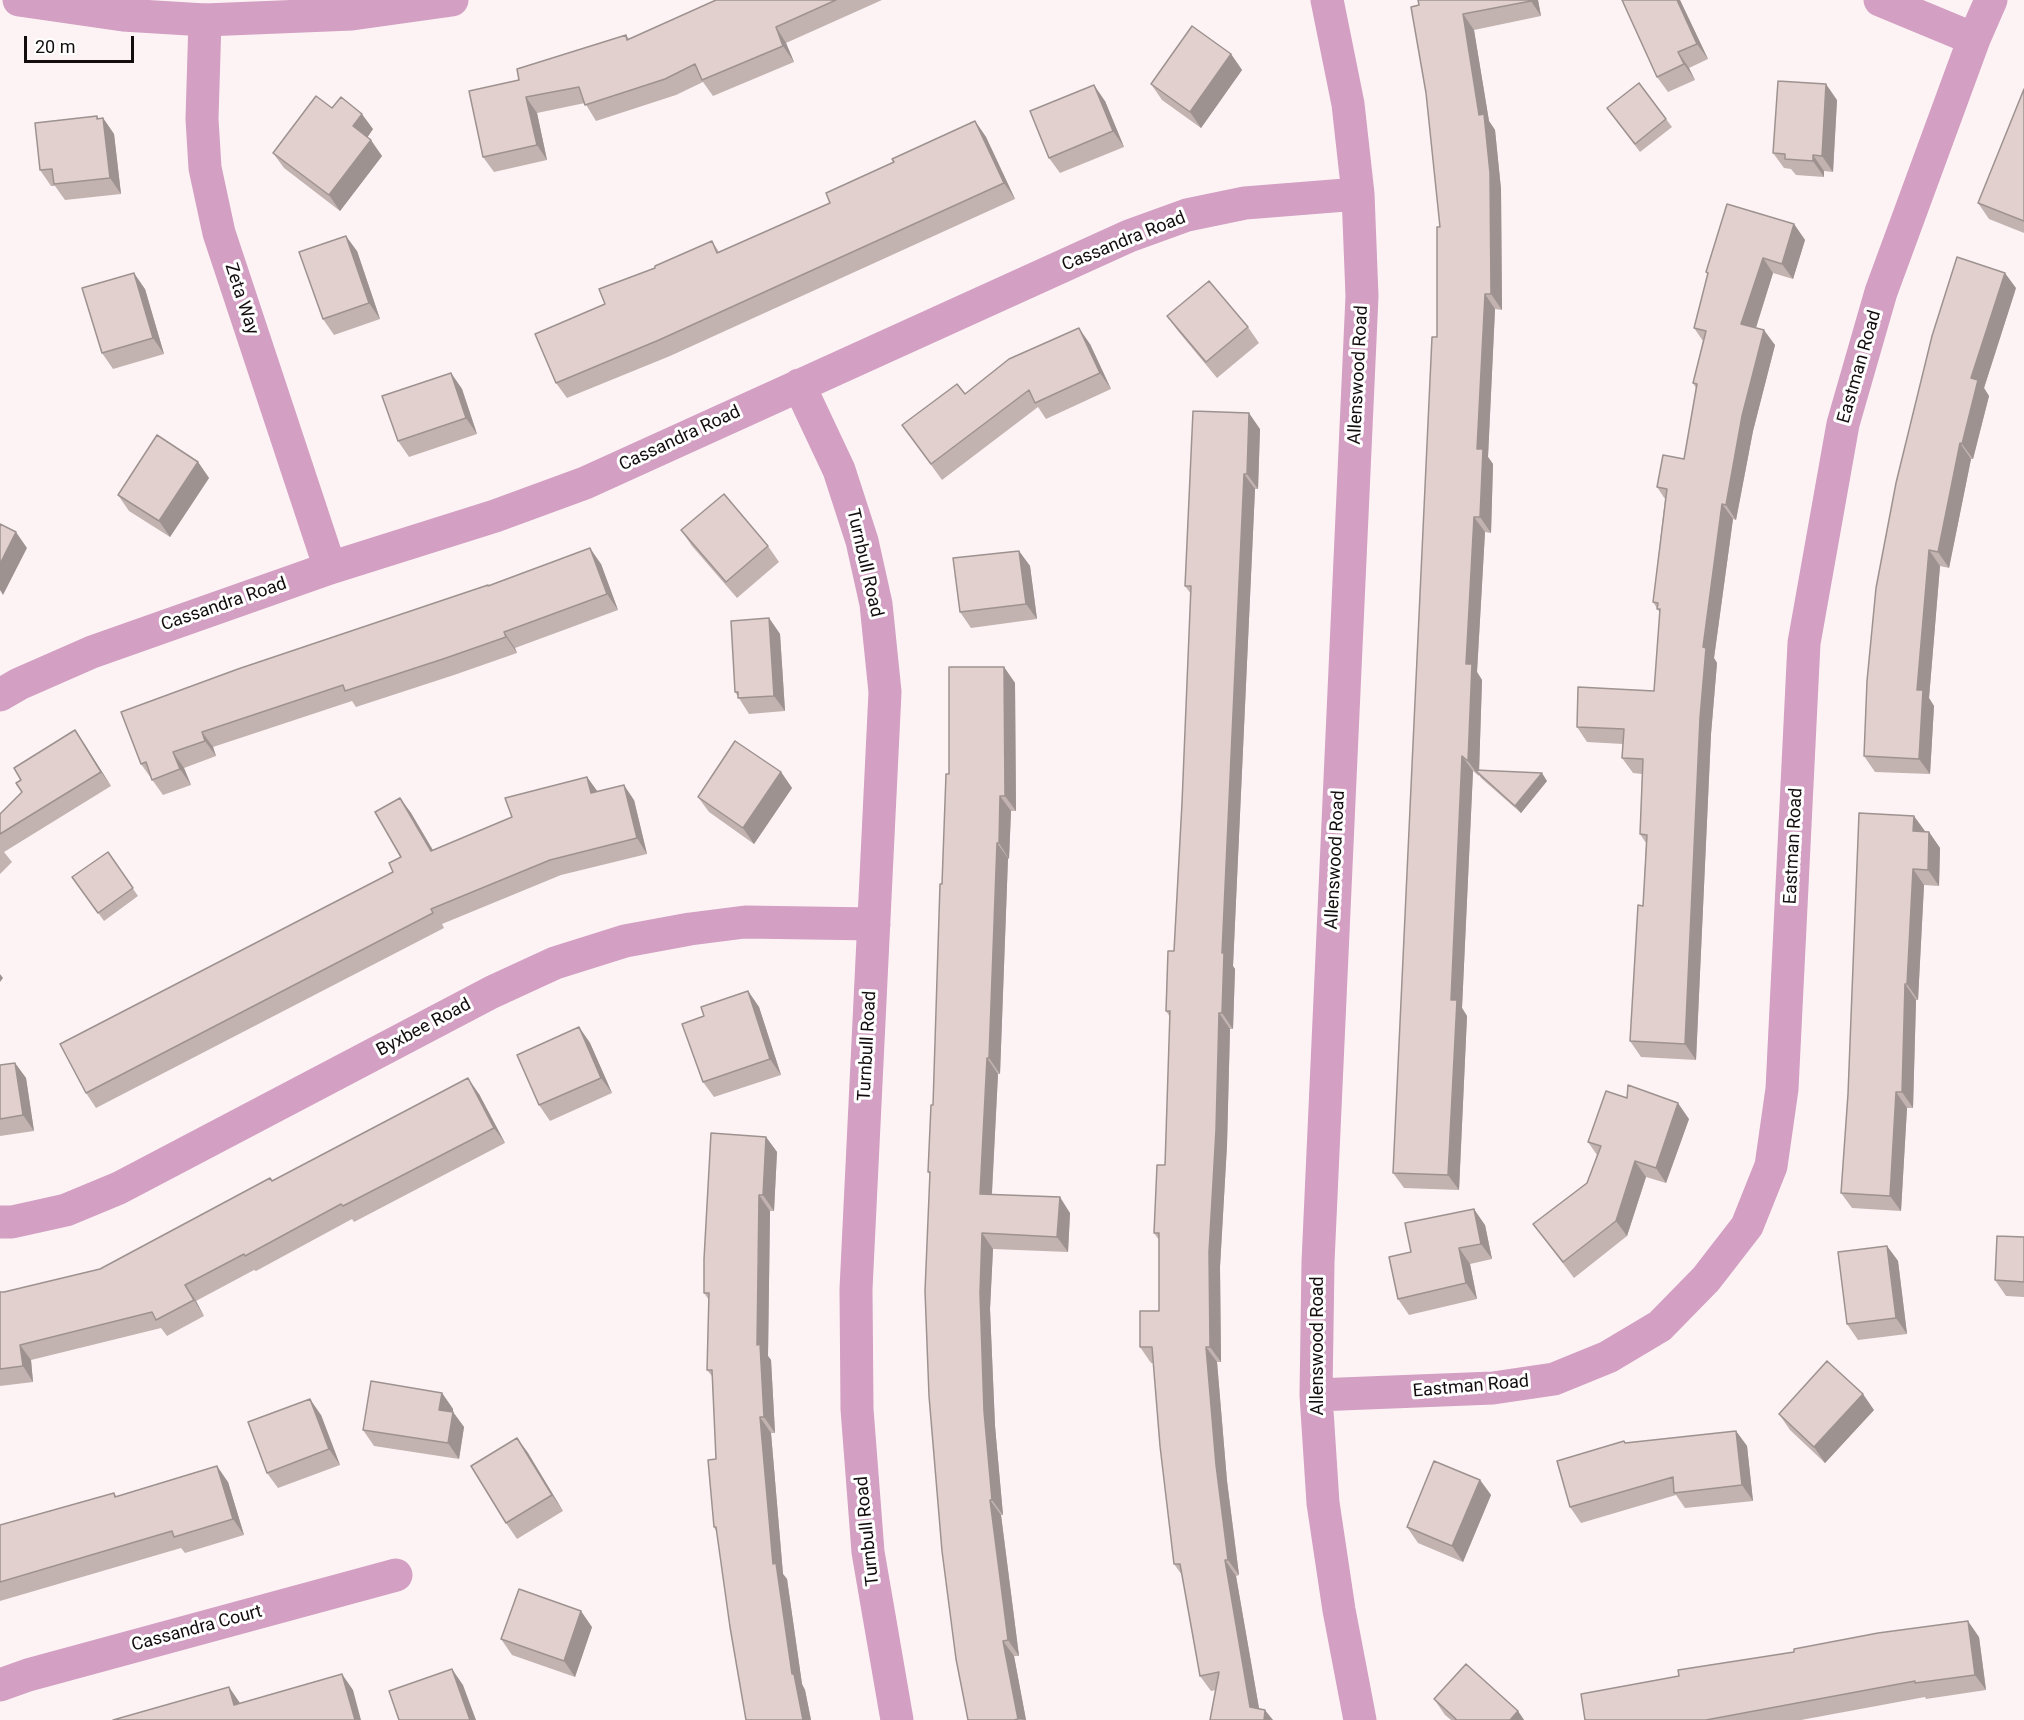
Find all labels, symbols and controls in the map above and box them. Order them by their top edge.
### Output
scale bar [27,24,136,62]
text: 20 m [35,36,75,57]
street label: Cassandra Road [1059,207,1189,277]
street label: Zeta Way [219,260,263,338]
street label: Allenswood Road [1345,305,1373,445]
street label: Eastman Road [1834,308,1886,426]
street label: Cassandra Road [616,401,744,477]
street label: Turnbull Road [841,507,887,619]
street label: Cassandra Road [158,573,290,637]
street label: Eastman Road [1780,787,1808,905]
street label: Allenswood Road [1322,790,1350,930]
street label: Turnbull Road [854,990,882,1102]
street label: Byxbee Road [373,994,475,1062]
street label: Allenswood Road [1307,1276,1329,1416]
street label: Eastman Road [1412,1371,1530,1403]
street label: Turnbull Road [851,1475,885,1587]
street label: Cassandra Court [129,1601,265,1657]

